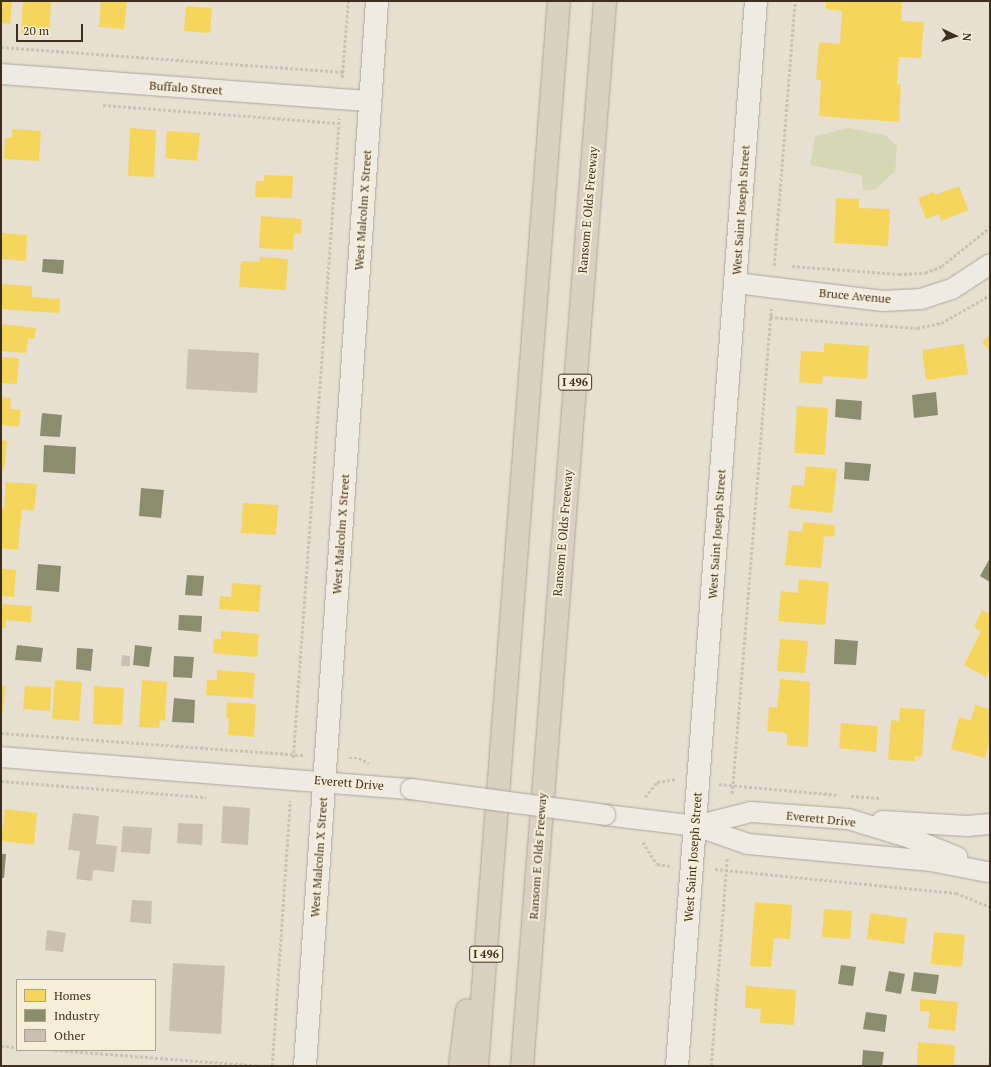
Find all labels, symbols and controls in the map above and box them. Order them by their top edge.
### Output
scale bar [18,16,85,42]
north arrow [935,16,975,56]
text: 20 m [23,23,49,38]
text: N [960,32,974,41]
street label: Buffalo Street [149,78,223,98]
street label: West Saint Joseph Street [729,144,753,276]
street label: Ransom E Olds Freeway [575,146,601,274]
street label: West Malcolm X Street [352,149,374,271]
street label: Bruce Avenue [818,286,892,306]
road number: I 496 [558,373,592,391]
street label: West Saint Joseph Street [705,468,729,600]
street label: Ransom E Olds Freeway [550,469,576,597]
street label: West Malcolm X Street [330,473,352,595]
street label: Everett Drive [314,773,384,793]
street label: West Saint Joseph Street [681,791,705,923]
street label: Ransom E Olds Freeway [526,792,550,920]
street label: West Malcolm X Street [308,796,330,918]
street label: Everett Drive [785,808,857,830]
road number: I 496 [469,945,503,963]
legend [16,979,156,1051]
text: Homes [54,988,91,1003]
text: Industry [54,1008,99,1023]
text: Other [54,1028,85,1043]

